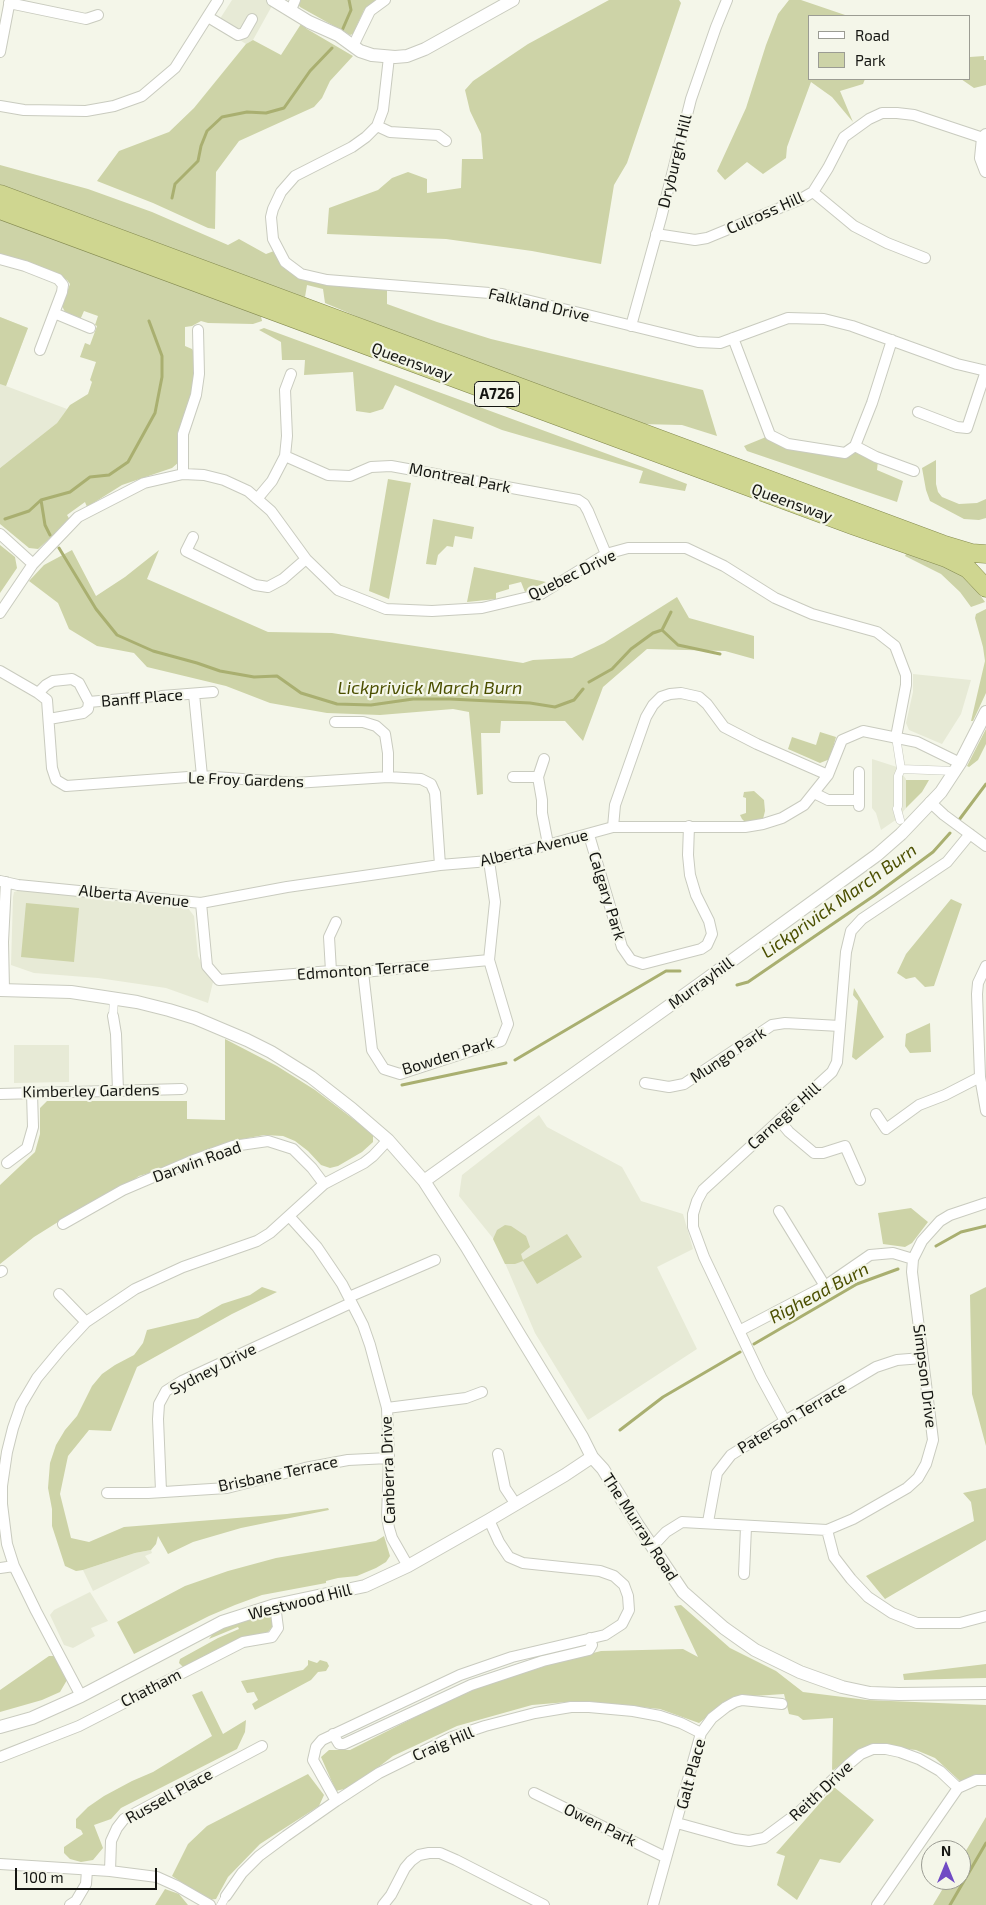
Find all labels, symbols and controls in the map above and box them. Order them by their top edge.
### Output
legend [808,15,971,80]
text: Road [855,26,890,44]
text: Park [855,51,886,69]
street label: Dryburgh Hill [654,112,696,210]
street label: Culross Hill [724,187,806,239]
street label: Falkland Drive [486,284,592,326]
street label: Queensway [369,338,455,386]
road number: A726 [474,382,520,406]
street label: Montreal Park [408,459,512,497]
street label: Queensway [749,479,835,527]
street label: Quebec Drive [525,545,619,605]
water label: Lickprivick March Burn [338,677,522,699]
street label: Banff Place [100,685,184,711]
street label: Le Froy Gardens [188,768,304,792]
street label: Alberta Avenue [478,825,590,871]
water label: Lickprivick March Burn [757,839,921,963]
street label: Calgary Park [584,849,630,943]
street label: Alberta Avenue [78,881,190,911]
street label: Murrayhill [665,953,737,1013]
street label: Edmonton Terrace [296,956,430,984]
street label: Mungo Park [687,1023,769,1087]
street label: Bowden Park [400,1033,496,1079]
street label: Carnegie Hill [744,1078,824,1154]
street label: Kimberley Gardens [22,1080,160,1102]
street label: Darwin Road [150,1137,244,1187]
water label: Righead Burn [766,1258,872,1328]
street label: Simpson Drive [909,1323,941,1429]
street label: Sydney Drive [167,1339,259,1399]
street label: Paterson Terrace [734,1378,850,1458]
street label: Canberra Drive [377,1416,399,1524]
street label: Brisbane Terrace [216,1452,340,1496]
street label: The Murray Road [598,1470,682,1584]
street label: Westwood Hill [246,1580,354,1624]
street label: Chatham [118,1665,184,1711]
street label: Craig Hill [409,1722,477,1766]
street label: Galt Place [672,1737,710,1811]
street label: Reith Drive [785,1757,857,1825]
street label: Russell Place [122,1764,216,1828]
street label: Owen Park [561,1799,639,1851]
north arrow [921,1840,971,1890]
text: N [941,1842,951,1859]
scale bar [18,1858,160,1890]
text: 100 m [23,1868,64,1886]

